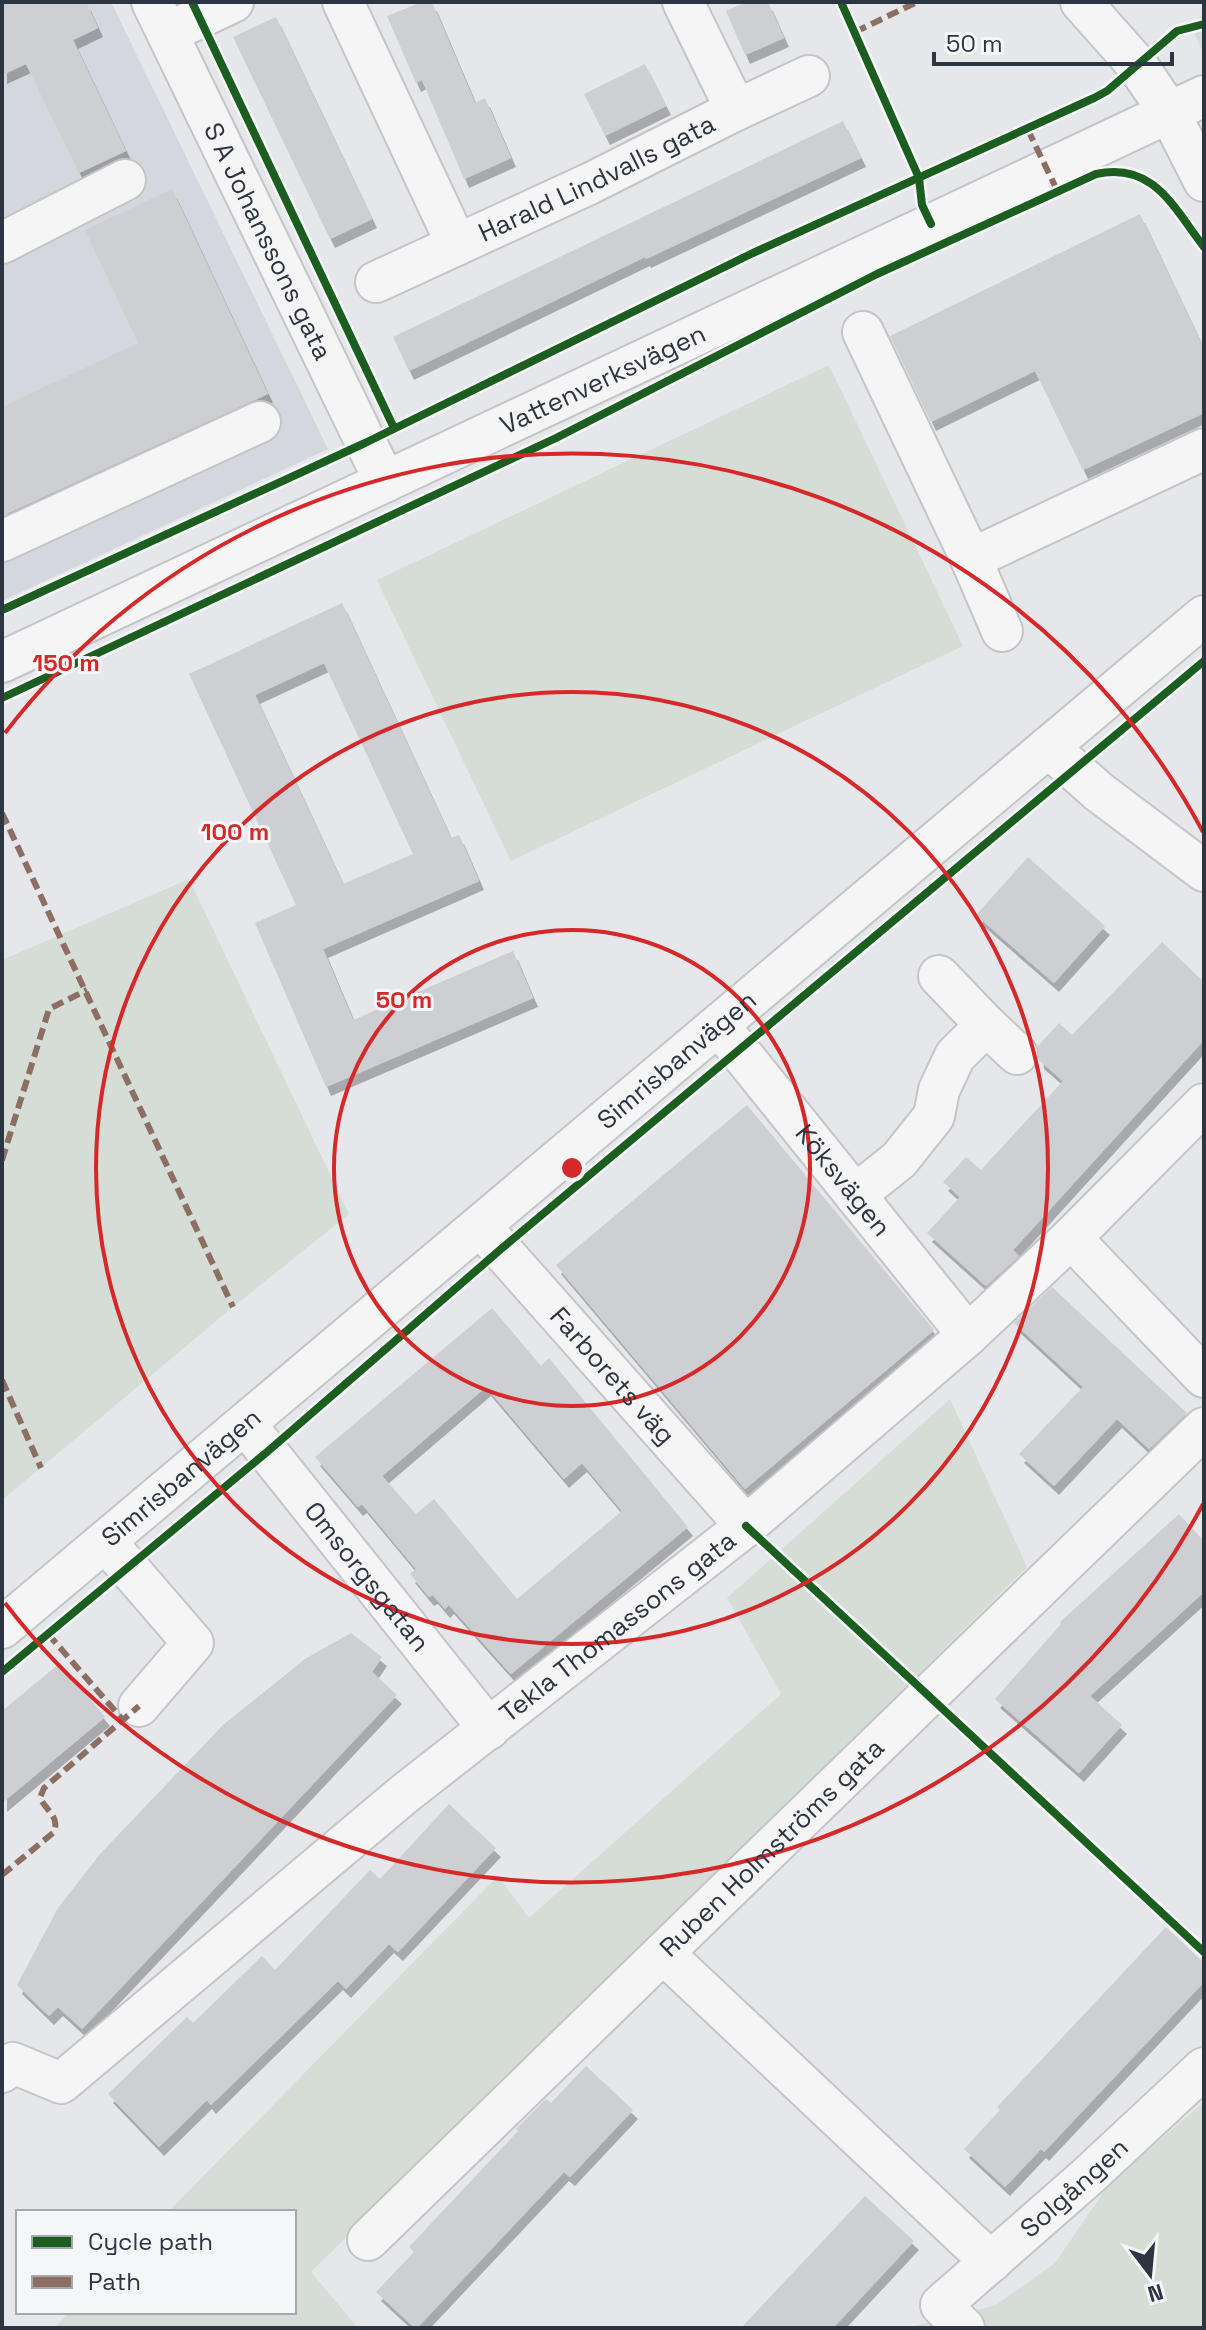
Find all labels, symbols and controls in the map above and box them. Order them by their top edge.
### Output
scale bar [934,16,1172,66]
text: 50 m [946,28,1003,59]
street label: Harald Lindvalls gata [473,106,721,250]
street label: S A Johanssons gata [196,117,340,366]
street label: Vattenverksvägen [494,316,711,442]
text: 150 m [32,647,100,678]
text: 100 m [201,816,269,847]
street label: Simrisbanvägen [590,983,763,1137]
text: 50 m [376,984,432,1015]
street label: Köksvägen [788,1117,899,1243]
centre of rings [558,1154,586,1182]
street label: Farborets väg [543,1300,683,1452]
street label: Simrisbanvägen [94,1400,268,1554]
street label: Omsorgsgatan [297,1494,438,1659]
street label: Tekla Thomassons gata [492,1523,743,1730]
street label: Ruben Holmströms gata [652,1731,891,1964]
street label: Solgången [1013,2130,1135,2245]
legend [16,2210,296,2314]
text: Cycle path [88,2226,213,2257]
north arrow [1110,2234,1190,2314]
text: Path [88,2266,141,2297]
text: N [1145,2278,1166,2309]

